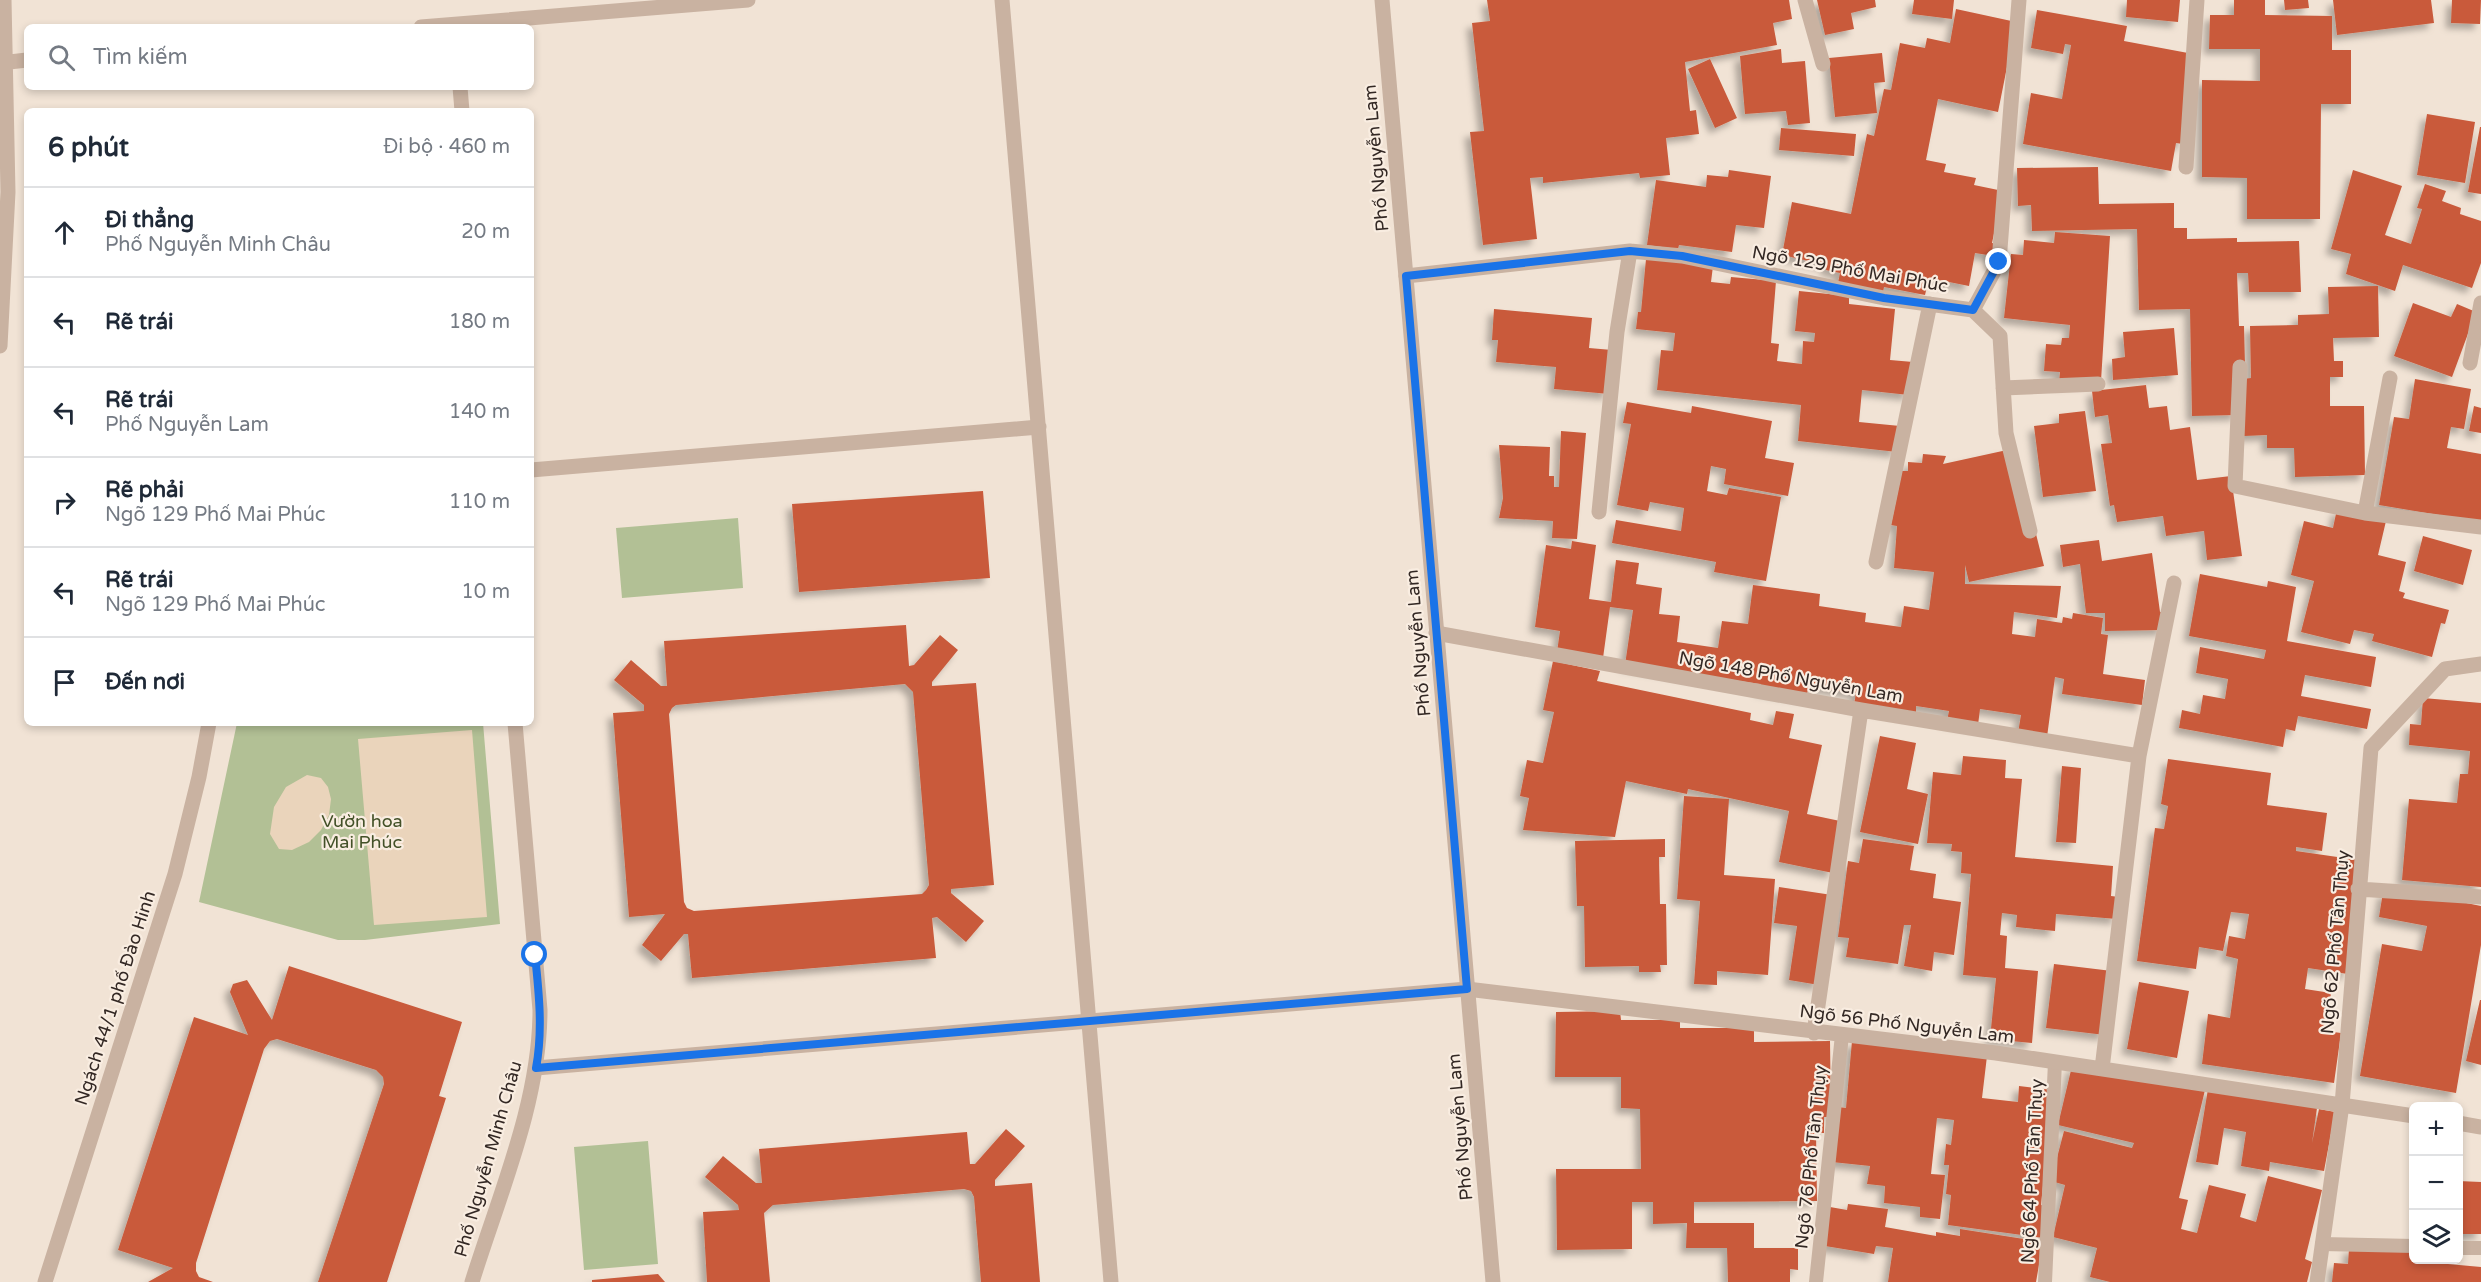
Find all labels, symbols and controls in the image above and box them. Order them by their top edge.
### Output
search box [24,24,534,90]
icon: search [45,41,78,74]
text: Tìm kiếm [93,44,188,70]
street label: Phố Nguyễn Lam [1359,84,1393,232]
text: 6 phút [48,132,129,163]
text: Đi bộ · 460 m [383,135,510,159]
text: Đi thẳng [105,207,194,233]
icon: ahead [48,216,81,249]
text: 20 m [461,220,510,244]
text: Phố Nguyễn Minh Châu [105,233,331,257]
street label: Ngõ 129 Phố Mai Phúc [1750,241,1950,297]
route end [1985,248,2011,274]
icon: left [48,306,81,339]
text: Rẽ trái [105,309,174,335]
text: 180 m [449,310,510,334]
text: Rẽ trái [105,387,174,413]
icon: left [48,396,81,429]
text: 140 m [449,400,510,424]
text: Phố Nguyễn Lam [105,413,269,437]
text: Rẽ phải [105,477,184,503]
icon: right [48,486,81,519]
text: 110 m [449,490,510,514]
text: Ngõ 129 Phố Mai Phúc [105,503,326,527]
text: Rẽ trái [105,567,174,593]
street label: Phố Nguyễn Lam [1401,569,1435,717]
icon: left [48,576,81,609]
text: 10 m [461,580,510,604]
text: Ngõ 129 Phố Mai Phúc [105,593,326,617]
street label: Ngõ 148 Phố Nguyễn Lam [1677,646,1905,708]
icon: arrive [48,666,81,699]
text: Đến nơi [105,669,185,695]
park label: Vườn hoa Mai Phúc [321,810,403,853]
street label: Ngõ 62 Phố Tân Thụy [2316,849,2354,1035]
street label: Ngách 44/1 phố Đào Hinh [70,888,160,1108]
route start [521,941,547,967]
street label: Ngõ 56 Phố Nguyễn Lam [1798,1000,2016,1048]
street label: Phố Nguyễn Lam [1443,1053,1477,1201]
street label: Phố Nguyễn Minh Châu [449,1058,527,1260]
street label: Ngõ 76 Phố Tân Thụy [1790,1064,1832,1250]
street label: Ngõ 64 Phố Tân Thụy [2016,1078,2048,1264]
map controls [2409,1102,2463,1264]
button: + [2409,1102,2463,1156]
button: − [2409,1156,2463,1210]
button: layers [2409,1210,2463,1264]

